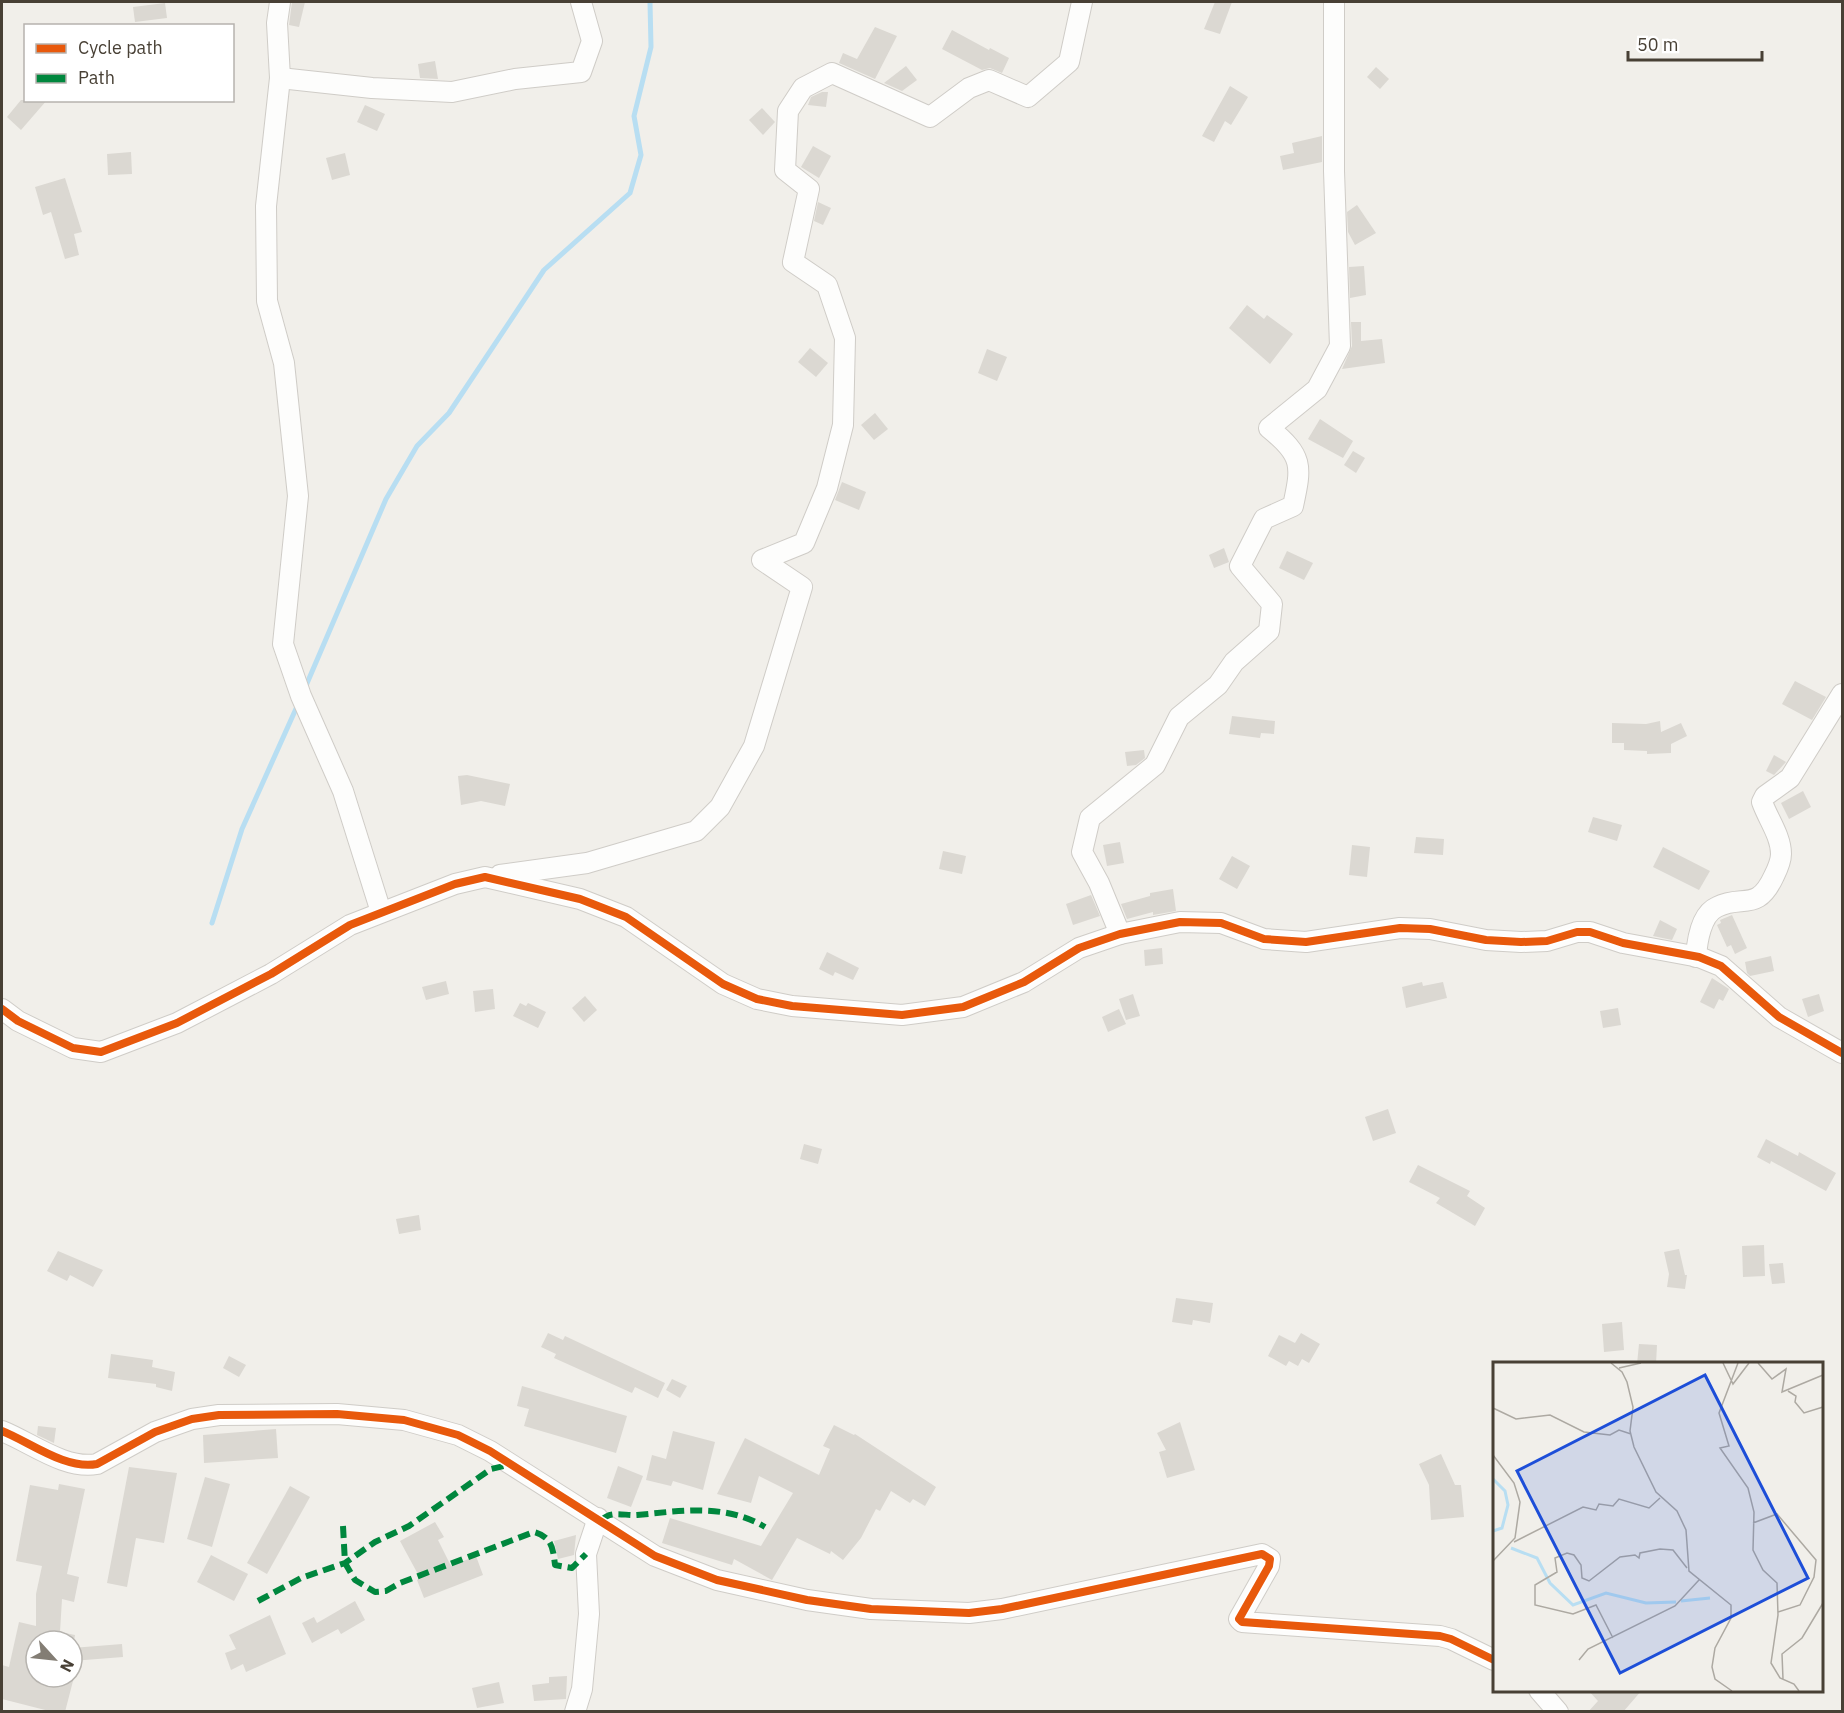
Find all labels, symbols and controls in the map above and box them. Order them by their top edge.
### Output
legend [24,24,234,102]
scale bar [1628,24,1762,62]
text: 50 m [1637,33,1679,56]
text: Cycle path [78,36,163,59]
text: Path [78,66,115,89]
inset map [1493,1362,1823,1692]
north arrow [24,1629,84,1689]
text: N [56,1656,79,1676]

